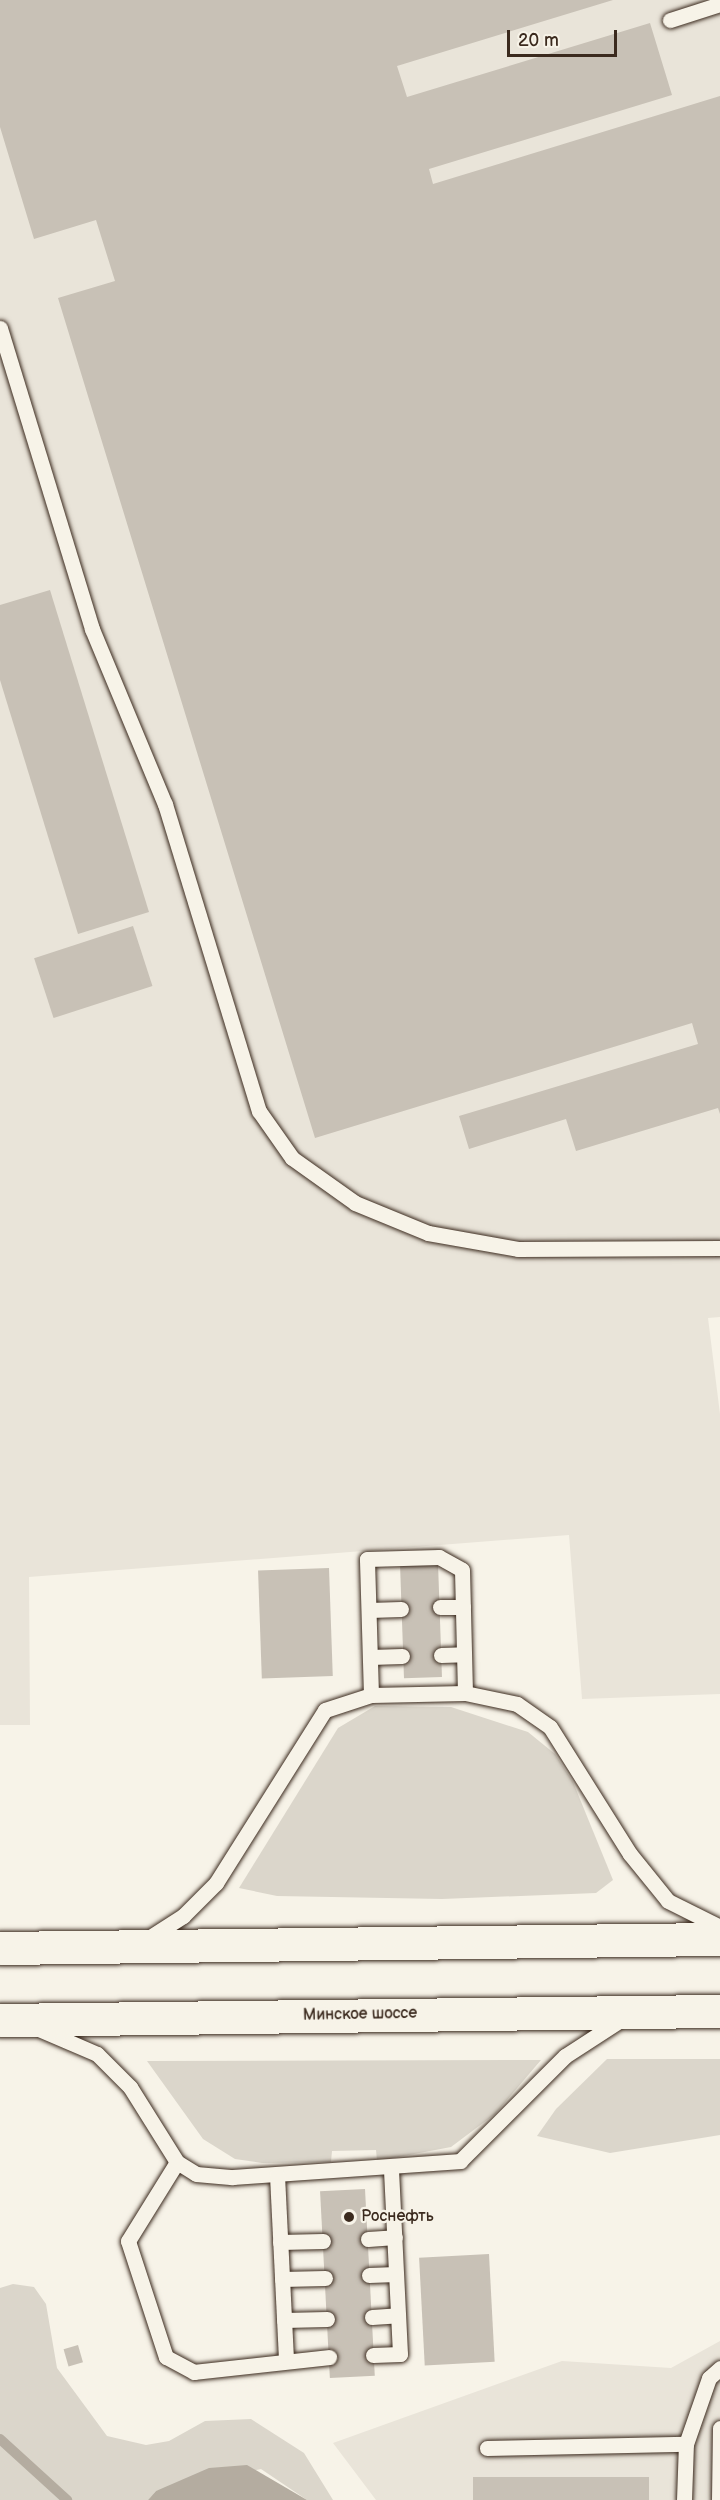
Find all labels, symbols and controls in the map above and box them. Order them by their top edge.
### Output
scale bar [510,18,620,56]
text: 20 m [518,30,559,51]
street label: Минское шоссе [303,2004,417,2026]
place label: Роснефть [361,2207,434,2227]
marker: Роснефть [342,2210,356,2224]

